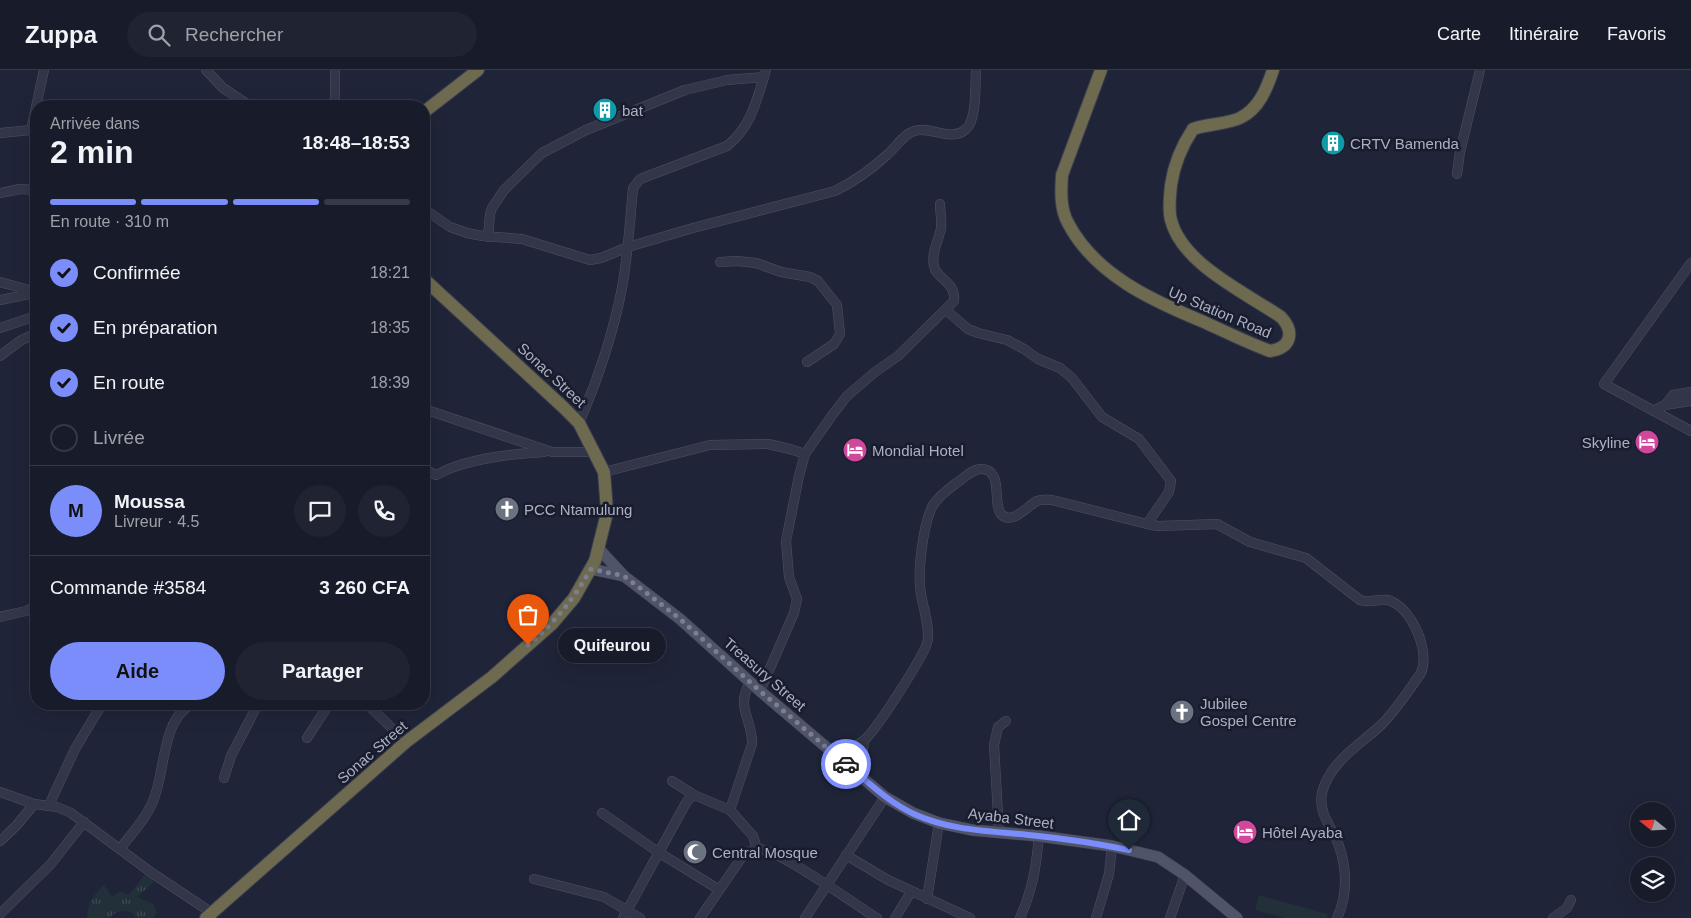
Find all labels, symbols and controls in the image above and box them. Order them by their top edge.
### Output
search box [127,12,477,57]
text: Zuppa [25,21,97,48]
icon: search [145,21,173,49]
text: Rechercher [185,24,283,45]
text: Carte [1437,24,1481,44]
text: Itinéraire [1509,24,1579,44]
text: Favoris [1607,24,1666,44]
building icon: bat [592,97,618,123]
place label: bat [622,102,644,119]
text: Arrivée dans [50,115,140,132]
building icon: CRTV Bamenda [1320,130,1346,156]
text: 18:48–18:53 [302,132,410,153]
text: 2 min [50,134,134,170]
place label: CRTV Bamenda [1350,135,1460,152]
text: En route · 310 m [50,213,169,230]
icon: check [50,259,78,287]
text: Confirmée [93,262,181,283]
text: 18:21 [370,264,410,281]
street label: Up Station Road [1166,283,1274,341]
icon: check [50,314,78,342]
text: En préparation [93,317,218,338]
text: 18:35 [370,319,410,336]
street label: Sonac Street [514,339,590,411]
icon: check [50,369,78,397]
text: En route [93,372,165,393]
text: 18:39 [370,374,410,391]
text: Livrée [93,427,145,448]
hotel icon: Skyline [1634,429,1660,455]
place label: Skyline [1582,434,1630,451]
hotel icon: Mondial Hotel [842,437,868,463]
place label: Mondial Hotel [872,442,964,459]
button: chat [294,485,346,537]
button: phone [358,485,410,537]
text: Moussa [114,491,185,512]
church icon: PCC Ntamulung [494,496,520,522]
text: M [68,500,84,521]
place label: PCC Ntamulung [524,501,632,518]
text: Livreur · 4.5 [114,513,199,530]
text: Commande #3584 [50,577,206,598]
text: 3 260 CFA [319,577,410,598]
pin [507,594,549,645]
icon: bag [514,601,542,629]
callout: Quifeurou [558,628,666,662]
street label: Treasury Street [721,634,810,715]
text: Quifeurou [574,637,650,654]
button: Aide [50,642,225,700]
button: Partager [235,642,410,700]
place label: Jubilee Gospel Centre [1200,695,1297,729]
church icon: Jubilee Gospel Centre [1169,699,1195,725]
street label: Sonac Street [334,717,411,787]
courier [821,739,871,789]
icon: car [832,750,860,778]
pin [1108,799,1150,850]
north arrow [1630,802,1675,848]
map controls [1630,802,1675,902]
street label: Ayaba Street [967,804,1056,832]
icon: home [1115,806,1143,834]
hotel icon: Hôtel Ayaba [1232,819,1258,845]
place label: Hôtel Ayaba [1262,824,1343,841]
mosque icon: Central Mosque [682,839,708,865]
place label: Central Mosque [712,844,818,861]
button: layers [1630,857,1675,902]

